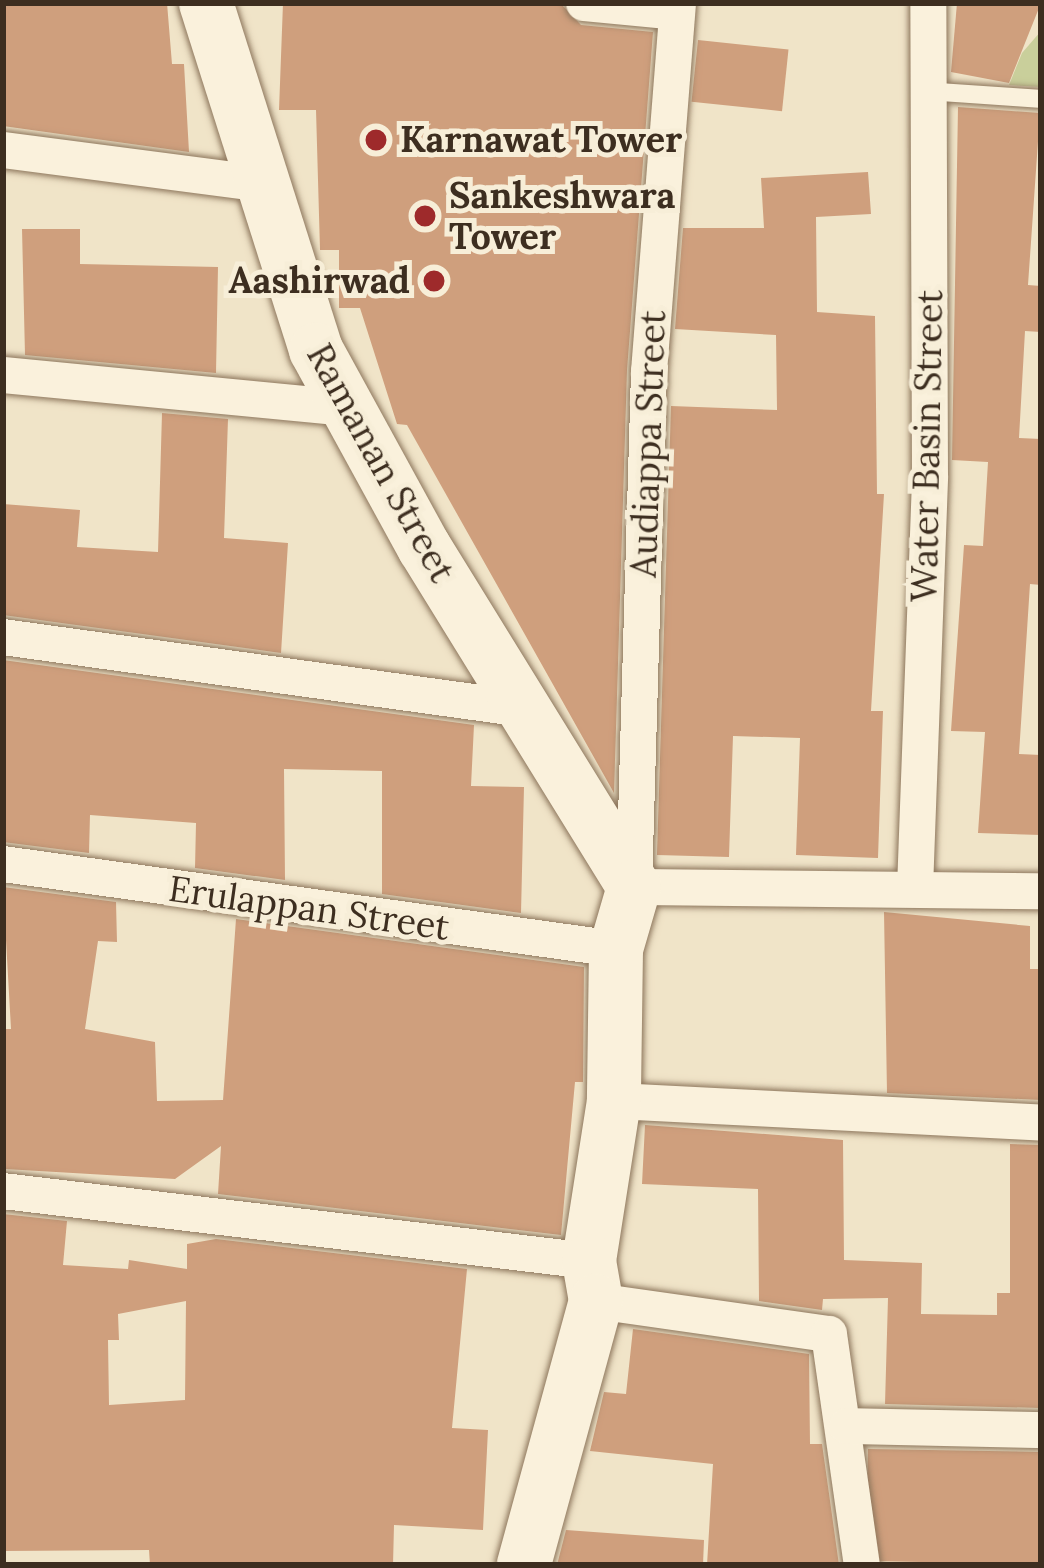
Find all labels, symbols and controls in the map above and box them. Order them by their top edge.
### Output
place label: Karnawat Tower [400,118,682,162]
marker: Karnawat Tower [363,127,389,153]
place label: Sankeshwara Tower [449,173,675,258]
marker: Sankeshwara Tower [412,203,438,229]
place label: Aashirwad [229,259,410,303]
marker: Aashirwad [421,268,447,294]
street label: Water Basin Street [903,289,951,603]
street label: Audiappa Street [622,310,674,578]
street label: Ramanan Street [298,336,464,590]
street label: Erulappan Street [166,867,452,949]

